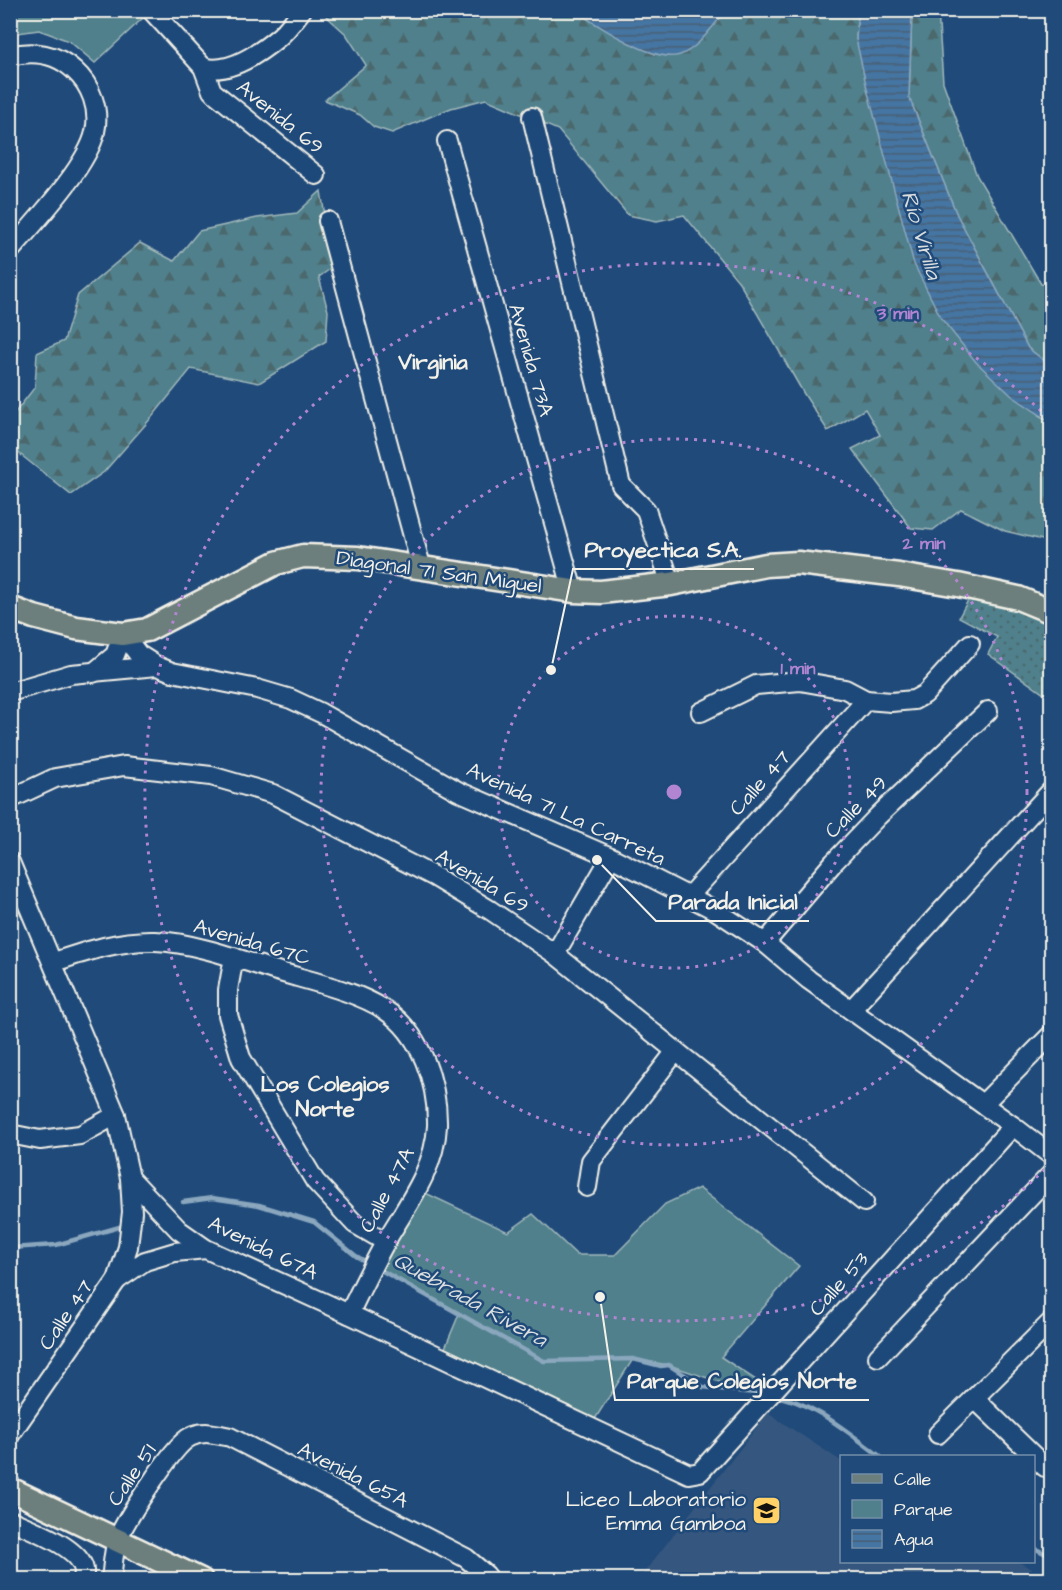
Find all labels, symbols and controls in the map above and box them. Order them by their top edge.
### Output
street label: Avenida 69 [230,73,330,161]
water label: Río Virilla [893,187,950,285]
street label: Avenida 73A [501,300,561,420]
text: 3 min [876,301,919,326]
district label: Virginia [397,347,469,379]
callout: Proyectica S.A. [573,529,754,569]
text: 2 min [901,531,946,556]
text: Proyectica S.A. [584,535,742,568]
street label: Diagonal 71 San Miguel [334,543,543,603]
text: 1 min [780,656,816,681]
street label: Calle 47 [723,744,797,822]
street label: Avenida 71 La Carreta [462,755,670,873]
street label: Calle 49 [818,769,894,845]
centre of rings [664,782,684,802]
street label: Avenida 69 [430,842,534,920]
callout: Parada Inicial [656,881,809,921]
text: Parada Inicial [668,887,798,918]
street label: Avenida 67C [190,911,314,973]
district label: Los Colegios Norte [261,1069,389,1125]
street label: Calle 47A [352,1142,422,1238]
street label: Avenida 67A [203,1209,323,1287]
water label: Quebrada Rivera [388,1245,554,1356]
street label: Calle 53 [802,1245,876,1322]
street label: Calle 47 [32,1274,100,1356]
callout: Parque Colegios Norte [615,1360,869,1400]
text: Parque Colegios Norte [627,1366,857,1398]
street label: Avenida 65A [293,1435,414,1516]
street label: Calle 51 [101,1438,164,1512]
legend [840,1455,1035,1563]
text: Calle [894,1467,932,1492]
place label: Liceo Laboratorio Emma Gamboa [565,1485,746,1538]
school or university icon: Liceo Laboratorio Emma Gamboa [751,1495,783,1527]
text: Parque [894,1497,953,1522]
text: Agua [894,1527,933,1553]

